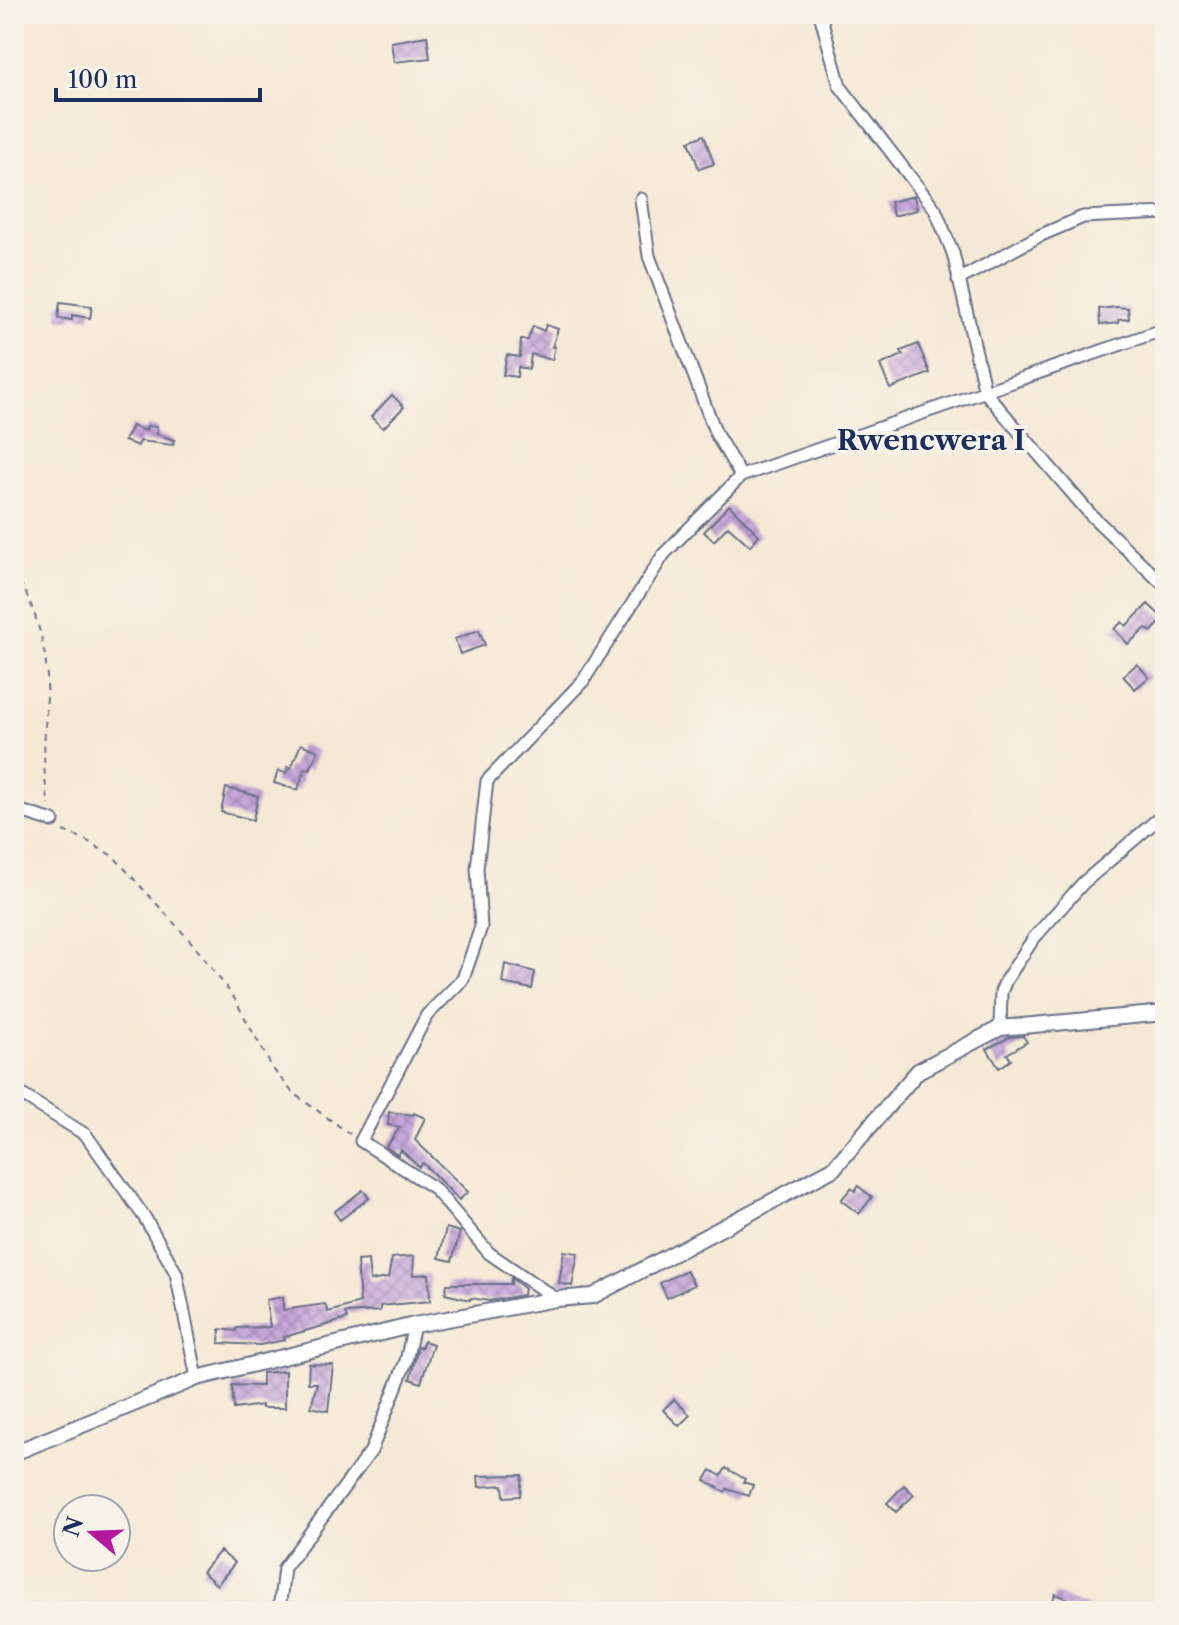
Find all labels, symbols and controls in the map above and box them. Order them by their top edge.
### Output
scale bar [56,52,260,102]
text: 100 m [68,65,137,94]
district label: Rwencwera I [837,423,1025,457]
north arrow [52,1493,132,1573]
text: N [58,1513,89,1540]

